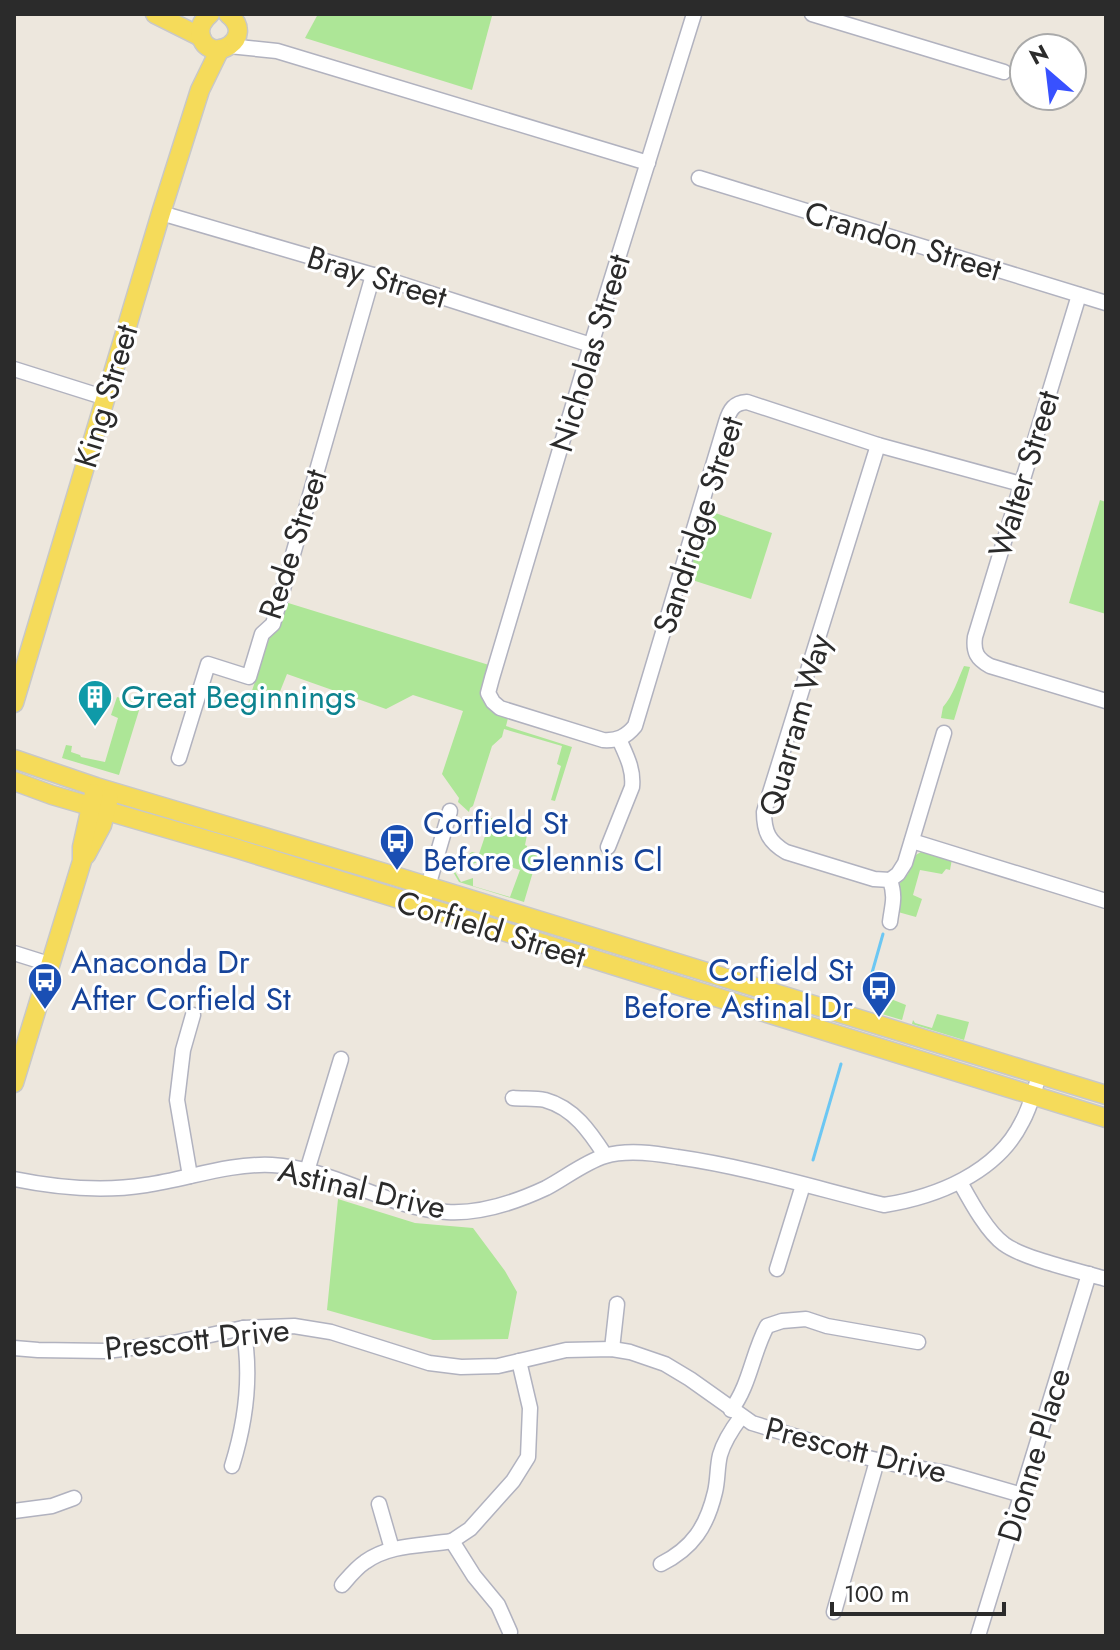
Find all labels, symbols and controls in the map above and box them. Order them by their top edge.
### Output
north arrow [1008,32,1088,112]
text: N [1023,36,1054,73]
street label: Crandon Street [799,189,1007,293]
street label: Bray Street [301,234,453,320]
street label: Nicholas Street [538,248,642,457]
street label: King Street [62,319,150,473]
street label: Walter Street [977,385,1071,563]
street label: Sandridge Street [641,410,755,640]
street label: Rede Street [247,463,339,625]
street label: Quarram Way [747,628,843,821]
place label: Great Beginnings [121,674,356,720]
building icon: Great Beginnings [76,678,114,728]
place label: Corfield St Before Glennis Cl [423,800,663,883]
bus stop icon: Corfield St Before Glennis Cl [378,822,416,872]
street label: Corfield Street [391,878,592,980]
place label: Anaconda Dr After Corfield St [71,939,291,1022]
place label: Corfield St Before Astinal Dr [624,947,853,1030]
bus stop icon: Anaconda Dr After Corfield St [26,961,64,1011]
bus stop icon: Corfield St Before Astinal Dr [860,969,898,1019]
street label: Astinal Drive [274,1147,450,1231]
street label: Prescott Drive [102,1306,292,1372]
street label: Dionne Place [986,1363,1082,1547]
street label: Prescott Drive [760,1405,952,1495]
scale bar [832,1566,1004,1616]
text: 100 m [844,1576,910,1611]

